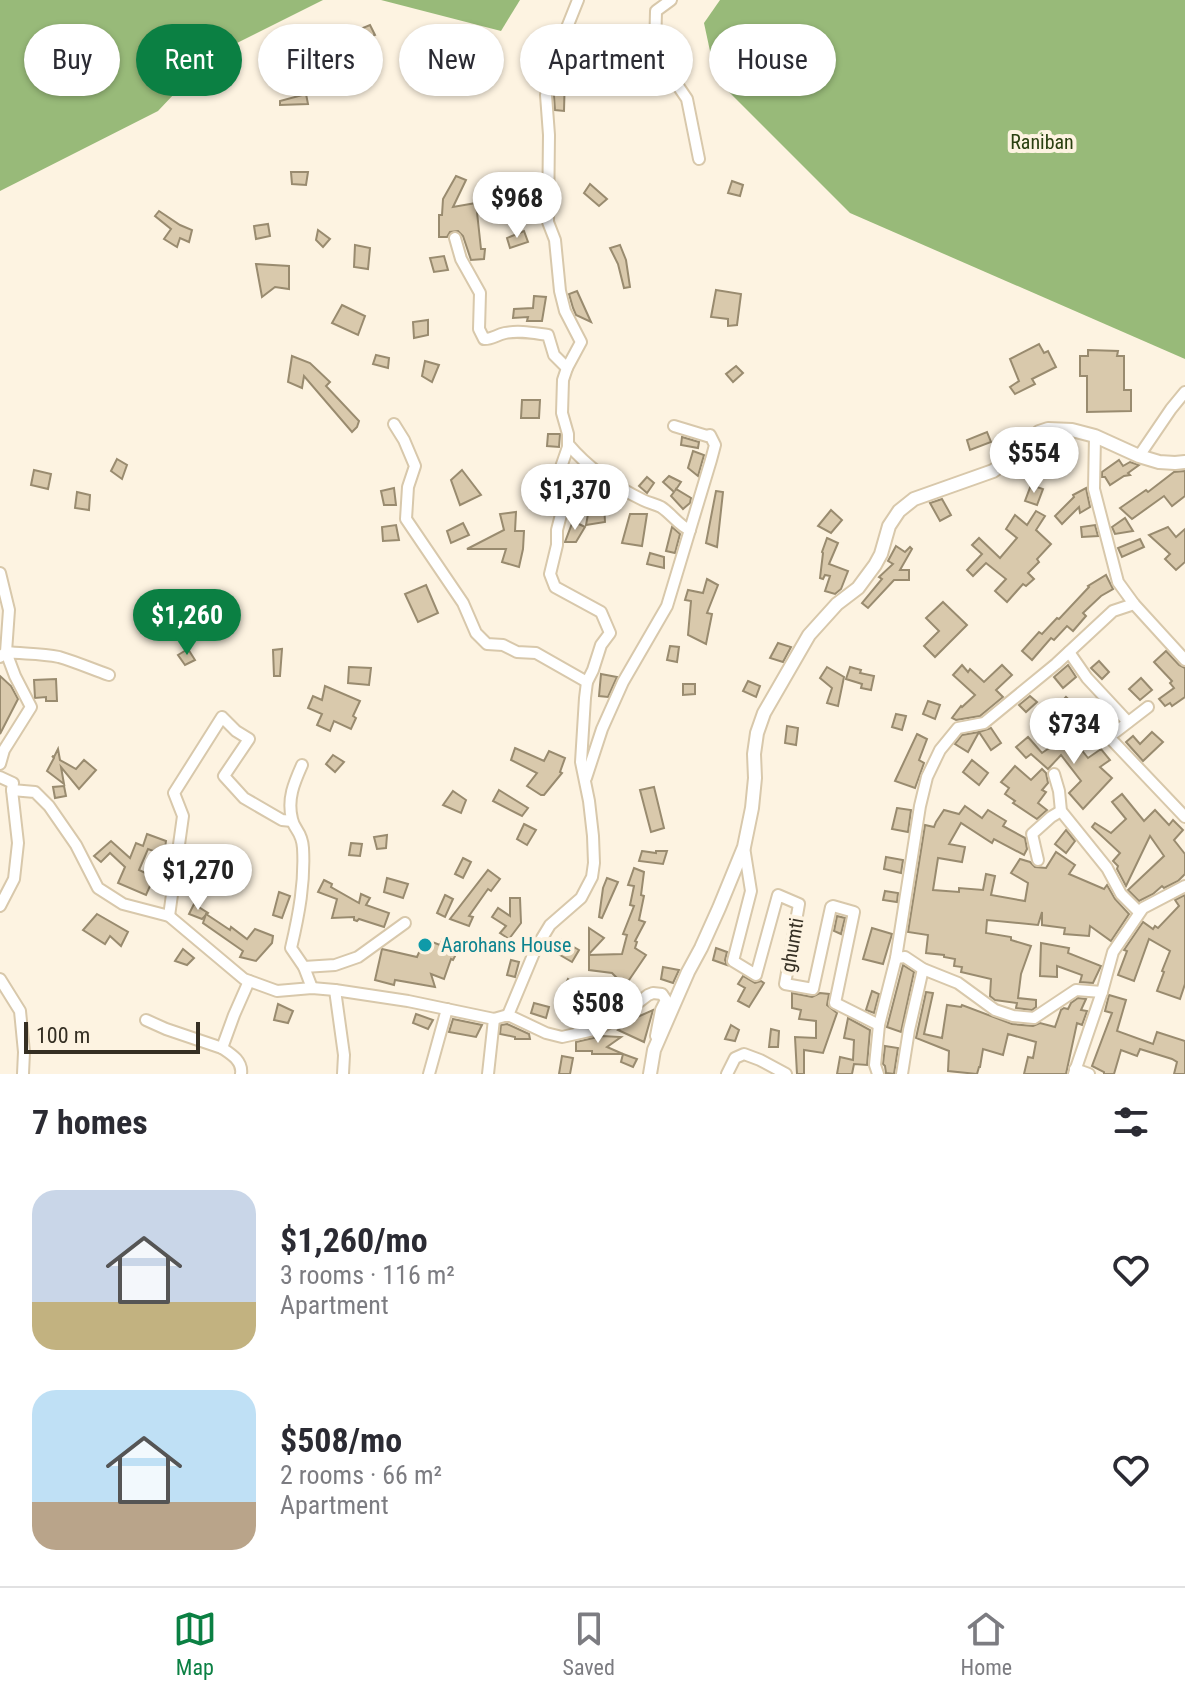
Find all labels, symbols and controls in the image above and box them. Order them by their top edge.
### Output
chip: Buy [24,24,120,96]
chip: Rent [136,24,242,96]
chip: Filters [258,24,383,96]
chip: New [399,24,504,96]
chip: Apartment [520,24,693,96]
chip: House [709,24,836,96]
park label: Raniban [1010,130,1074,154]
pin: $968 [470,172,564,240]
text: $968 [491,183,543,213]
pin: $554 [987,427,1081,495]
text: $554 [1008,438,1060,468]
pin: $1,370 [510,464,640,532]
text: $1,370 [539,475,611,505]
pin: $1,260 [122,589,252,657]
text: $1,260 [151,600,223,630]
pin: $734 [1027,698,1121,766]
text: $734 [1048,709,1100,739]
pin: $1,270 [133,844,263,912]
text: $1,270 [162,855,234,885]
street label: ghumti [775,916,809,974]
place label: Aarohans House [441,933,571,957]
marker: Aarohans House [416,936,434,954]
pin: $508 [551,977,645,1045]
text: $508 [572,988,624,1018]
scale bar [24,1018,200,1054]
text: 100 m [36,1023,90,1048]
icon: filters [1109,1100,1153,1144]
text: 7 homes [32,1102,148,1142]
text: $1,260/mo [280,1220,428,1260]
icon: home [96,1222,192,1318]
icon: heart [1109,1248,1153,1292]
text: 3 rooms · 116 m² [280,1260,455,1290]
text: Apartment [280,1290,389,1320]
text: $508/mo [280,1420,402,1460]
icon: home [96,1422,192,1518]
icon: heart [1109,1448,1153,1492]
text: 2 rooms · 66 m² [280,1460,442,1490]
text: Apartment [280,1490,389,1520]
tab: Map [173,1607,217,1680]
tab: Saved [563,1607,615,1680]
tab: Home [961,1607,1012,1680]

